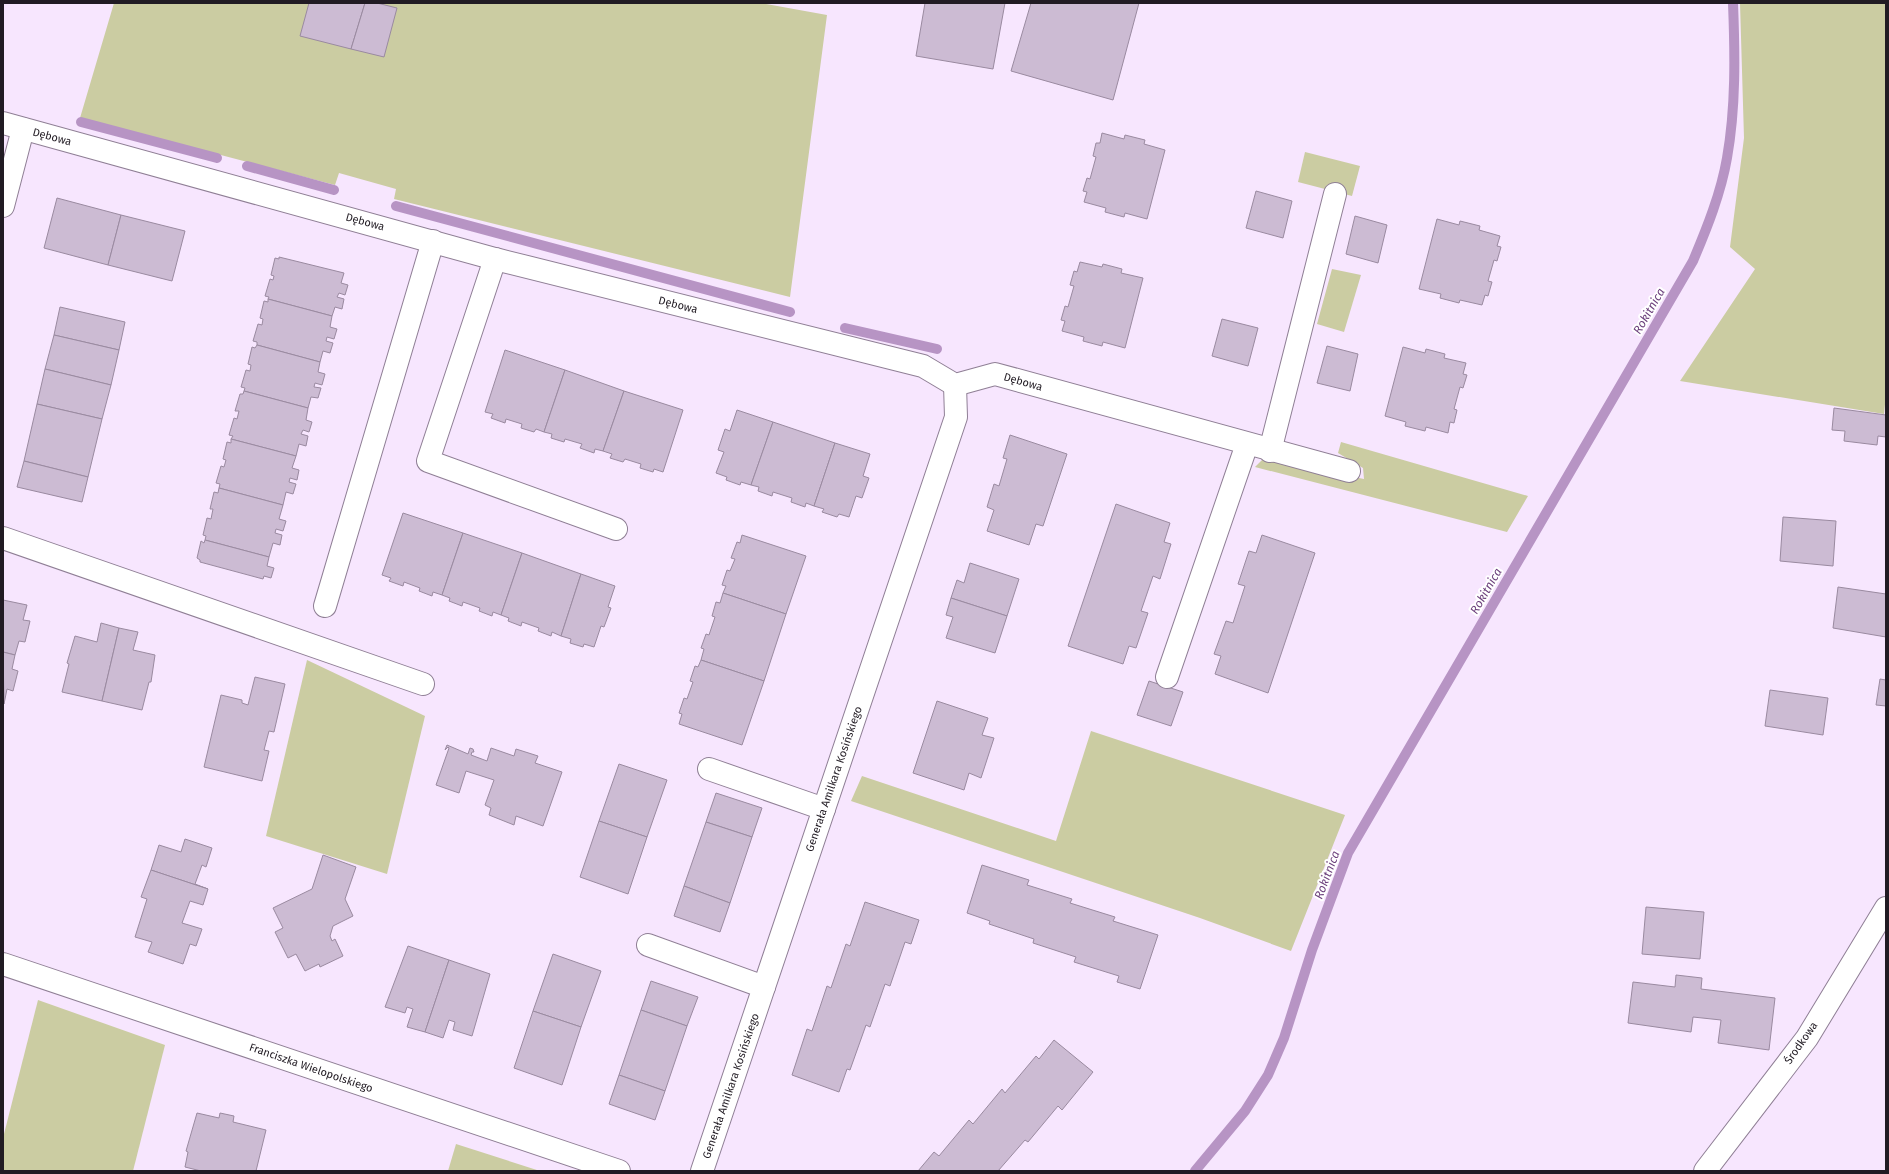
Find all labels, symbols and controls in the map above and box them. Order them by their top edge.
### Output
street label: Dębowa [31,126,73,148]
street label: Dębowa [344,211,386,233]
water label: Rokitnica [1630,285,1668,336]
street label: Dębowa [657,294,699,316]
street label: Dębowa [1002,370,1044,394]
water label: Rokitnica [1467,565,1505,616]
street label: Generała Amilkara Kosińskiego [803,705,865,853]
water label: Rokitnica [1311,849,1343,901]
street label: Generała Amilkara Kosińskiego [700,1012,762,1160]
street label: Środkowa [1781,1019,1820,1067]
street label: Franciszka Wielopolskiego [248,1041,374,1095]

